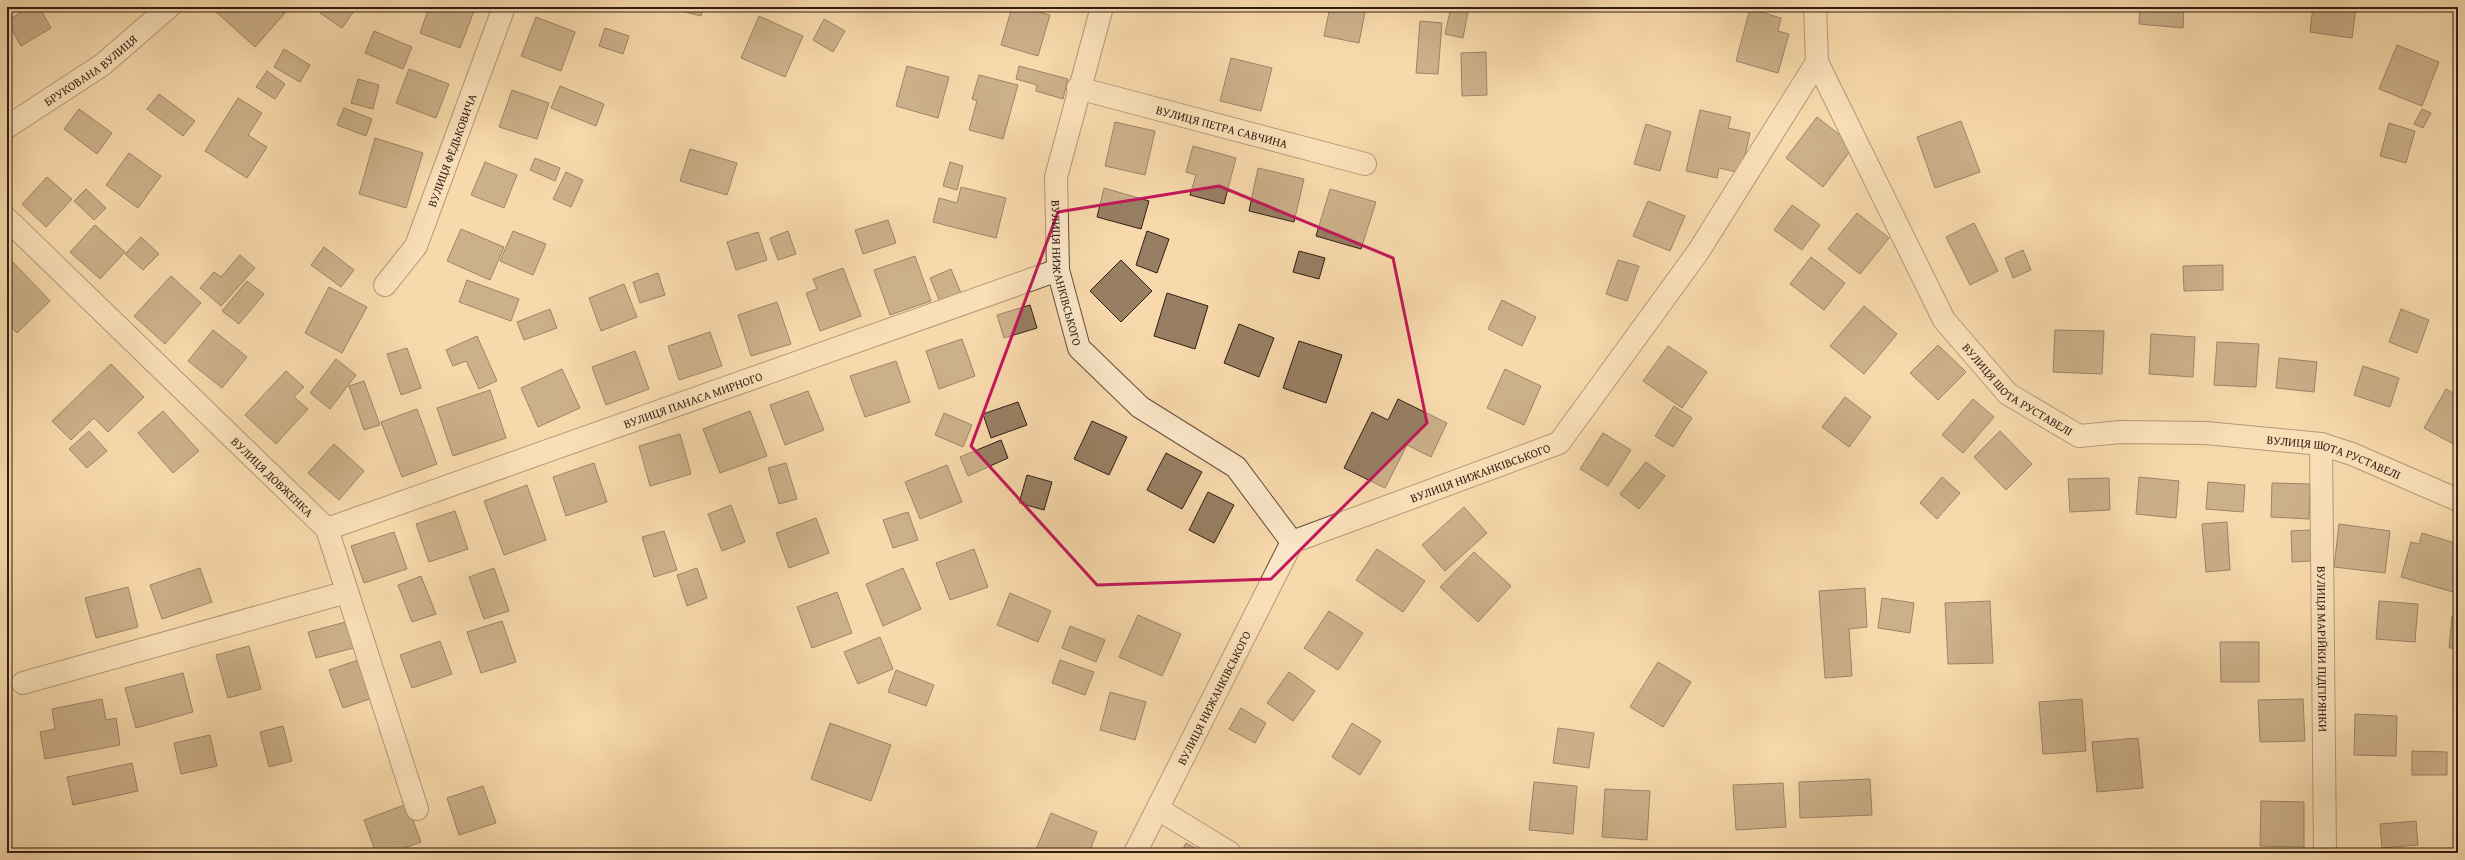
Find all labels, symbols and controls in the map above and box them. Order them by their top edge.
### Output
street label: БРУКОВАНА ВУЛИЦЯ [40,30,140,109]
street label: ВУЛИЦЯ ФЕДЬКОВИЧА [423,90,480,209]
street label: ВУЛИЦЯ ПЕТРА САВЧИНА [1154,101,1290,152]
street label: ВУЛИЦЯ НИЖАНКІВСЬКОГО [1048,200,1086,347]
street label: ВУЛИЦЯ ШОТА РУСТАВЕЛІ [1959,339,2077,439]
street label: ВУЛИЦЯ ПАНАСА МИРНОГО [621,367,765,432]
street label: ВУЛИЦЯ ШОТА РУСТАВЕЛІ [2266,430,2404,483]
street label: ВУЛИЦЯ ДОВЖЕНКА [228,433,318,521]
street label: ВУЛИЦЯ НИЖАНКІВСЬКОГО [1408,439,1553,506]
street label: ВУЛИЦЯ МАРІЙКИ ПІДГІРЯНКИ [2314,566,2332,732]
street label: ВУЛИЦЯ НИЖАНКІВСЬКОГО [1172,628,1254,768]

